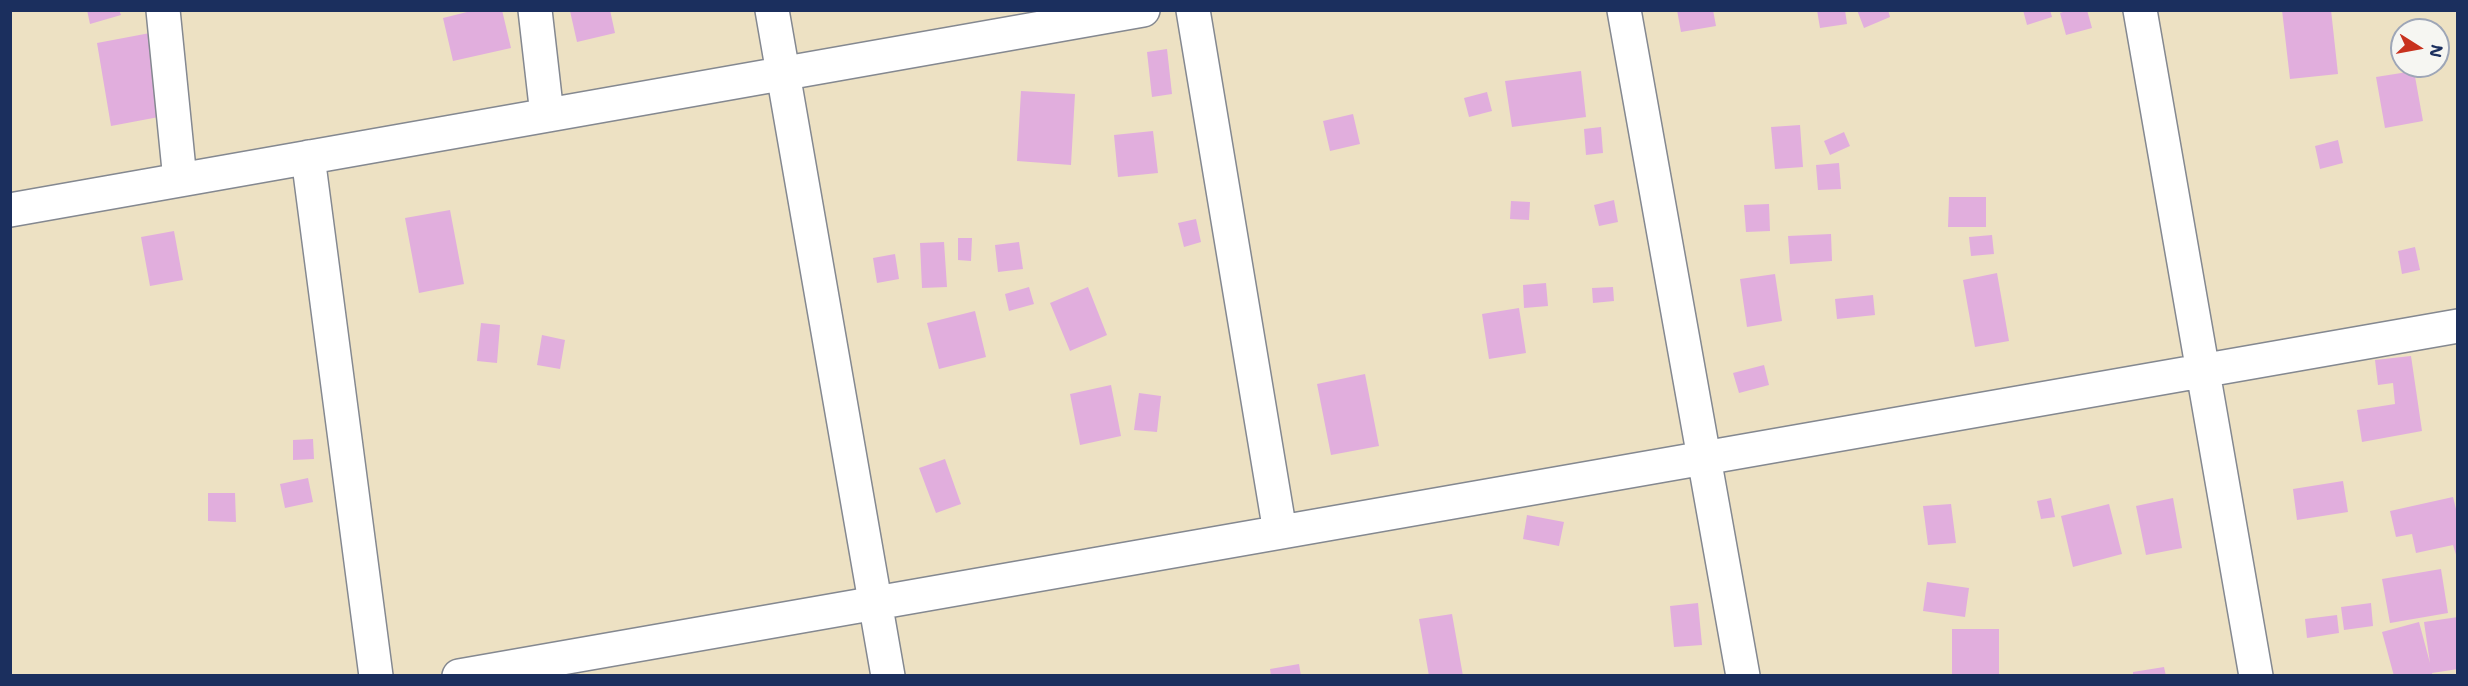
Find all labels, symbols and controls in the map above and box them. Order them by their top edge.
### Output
north arrow [2390,18,2450,78]
text: N [2425,43,2448,59]

